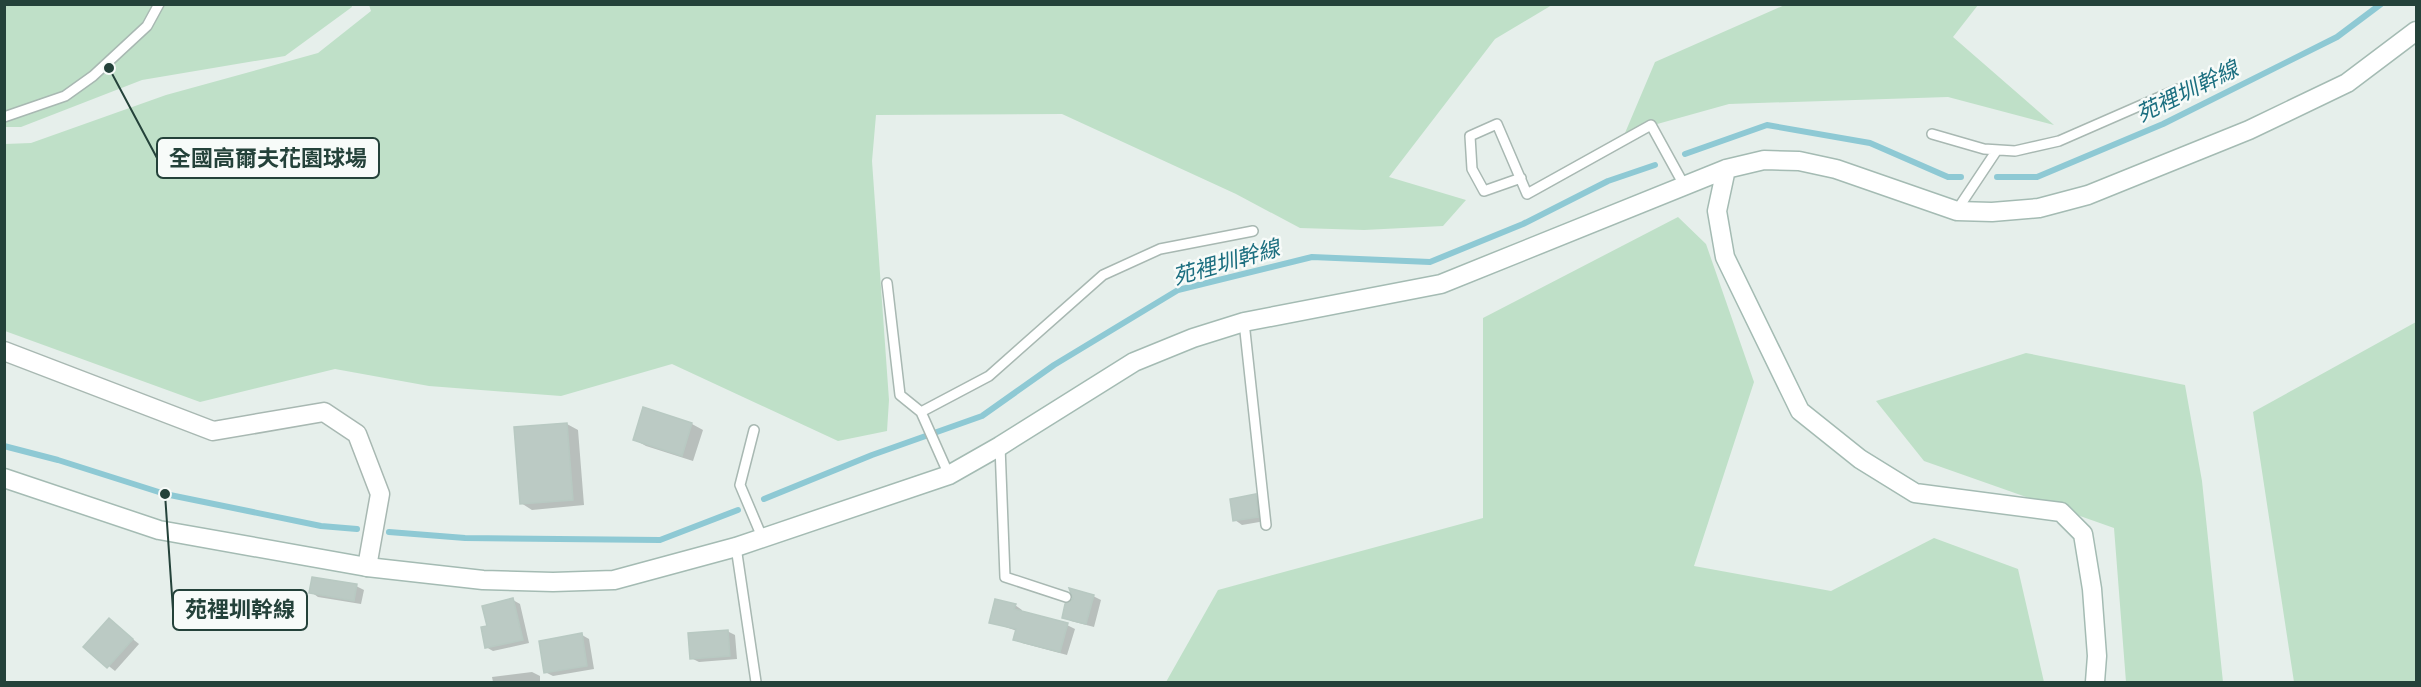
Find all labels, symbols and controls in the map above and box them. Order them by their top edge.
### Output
water label: 苑裡圳幹線 [2131,53,2245,128]
callout: 全國高爾夫花園球場 [157,138,379,178]
text: 全國高爾夫花園球場 [169,144,367,172]
water label: 苑裡圳幹線 [1169,233,1286,291]
callout: 苑裡圳幹線 [173,590,307,630]
text: 苑裡圳幹線 [185,595,295,623]

